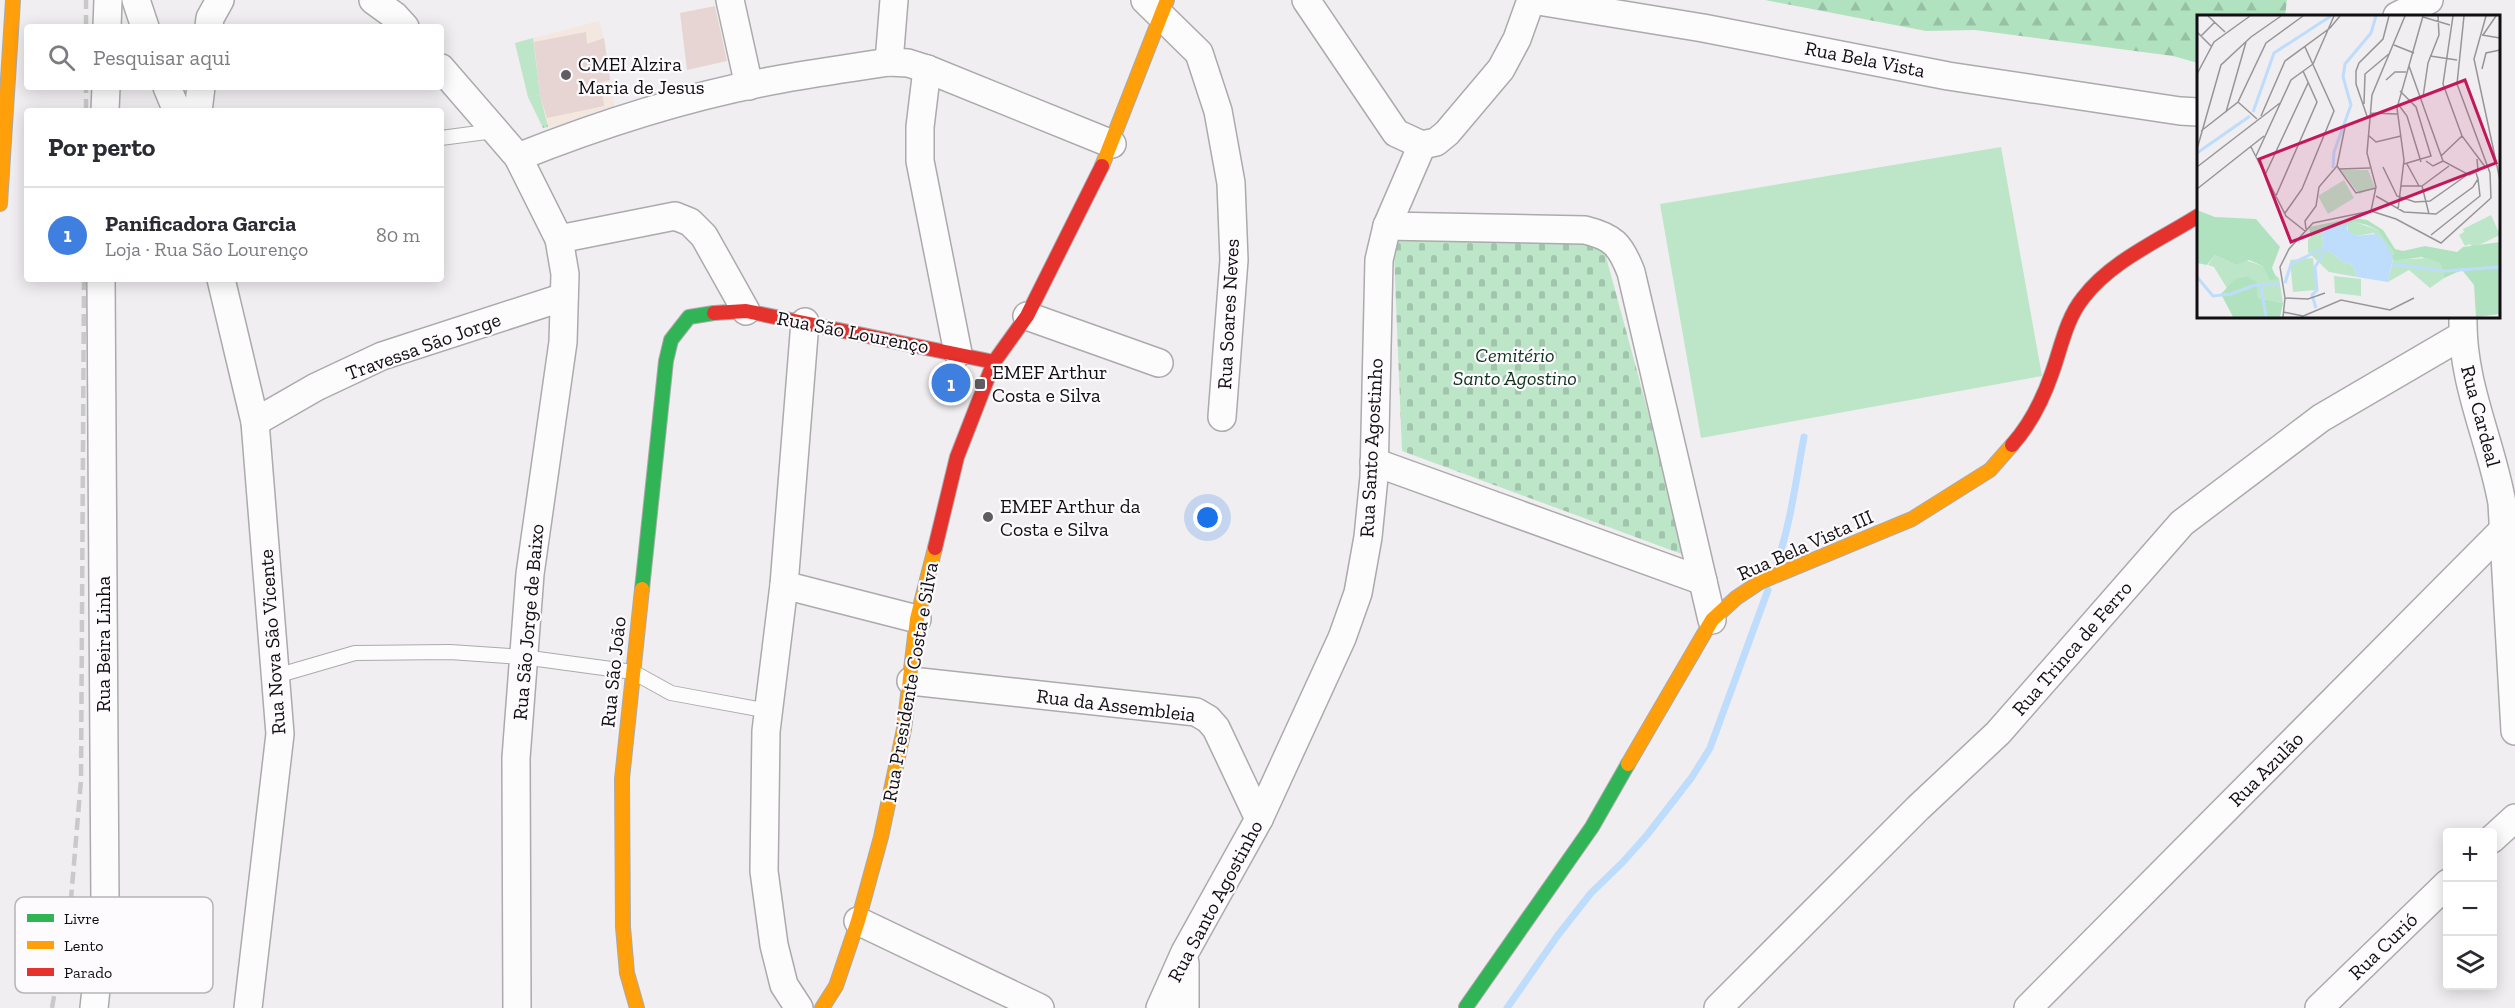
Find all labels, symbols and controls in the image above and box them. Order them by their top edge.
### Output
inset map [2197,15,2500,318]
search box [24,24,444,90]
street label: Rua Bela Vista [1803,36,1928,82]
icon: search [45,41,78,74]
text: Pesquisar aqui [93,44,230,71]
place label: CMEI Alzira Maria de Jesus [578,52,705,99]
marker: CMEI Alzira Maria de Jesus [559,68,573,82]
text: Por perto [48,131,155,163]
text: Panificadora Garcia [105,210,296,237]
text: 1 [63,223,72,247]
text: 80 m [376,223,420,247]
text: Loja · Rua São Lourenço [105,237,308,261]
street label: Rua Soares Neves [1212,238,1244,390]
street label: Rua São Lourenço [775,306,931,358]
street label: Travessa São Jorge [342,307,504,385]
park label: Cemitério Santo Agostino [1453,343,1577,390]
street label: Rua Santo Agostinho [1354,358,1388,538]
pin: 1 [932,360,970,406]
place label: EMEF Arthur Costa e Silva [992,360,1108,407]
street label: Rua Cardeal [2456,363,2506,469]
marker: EMEF Arthur Costa e Silva [973,377,987,391]
place label: EMEF Arthur da Costa e Silva [1000,494,1141,541]
your location [1193,503,1222,532]
street label: Rua Bela Vista III [1733,504,1877,586]
marker: EMEF Arthur da Costa e Silva [981,510,995,524]
street label: Rua São Jorge de Baixo [507,523,549,721]
street label: Rua Nova São Vicente [254,548,290,736]
street label: Rua Presidente Costa e Silva [877,560,943,804]
street label: Rua Beira Linha [91,576,115,712]
street label: Rua Trinca de Ferro [2007,576,2137,720]
street label: Rua São João [595,615,631,729]
street label: Rua da Assembleia [1035,683,1197,727]
street label: Rua Azulão [2224,727,2308,811]
street label: Rua Santo Agostinho [1162,816,1268,986]
map controls [2443,828,2497,990]
button: + [2443,828,2497,882]
button: − [2443,882,2497,936]
legend [15,897,213,993]
street label: Rua Curió [2344,907,2422,985]
text: Livre [64,909,99,928]
text: Lento [64,936,104,955]
button: layers [2443,936,2497,990]
text: Parado [64,963,112,982]

